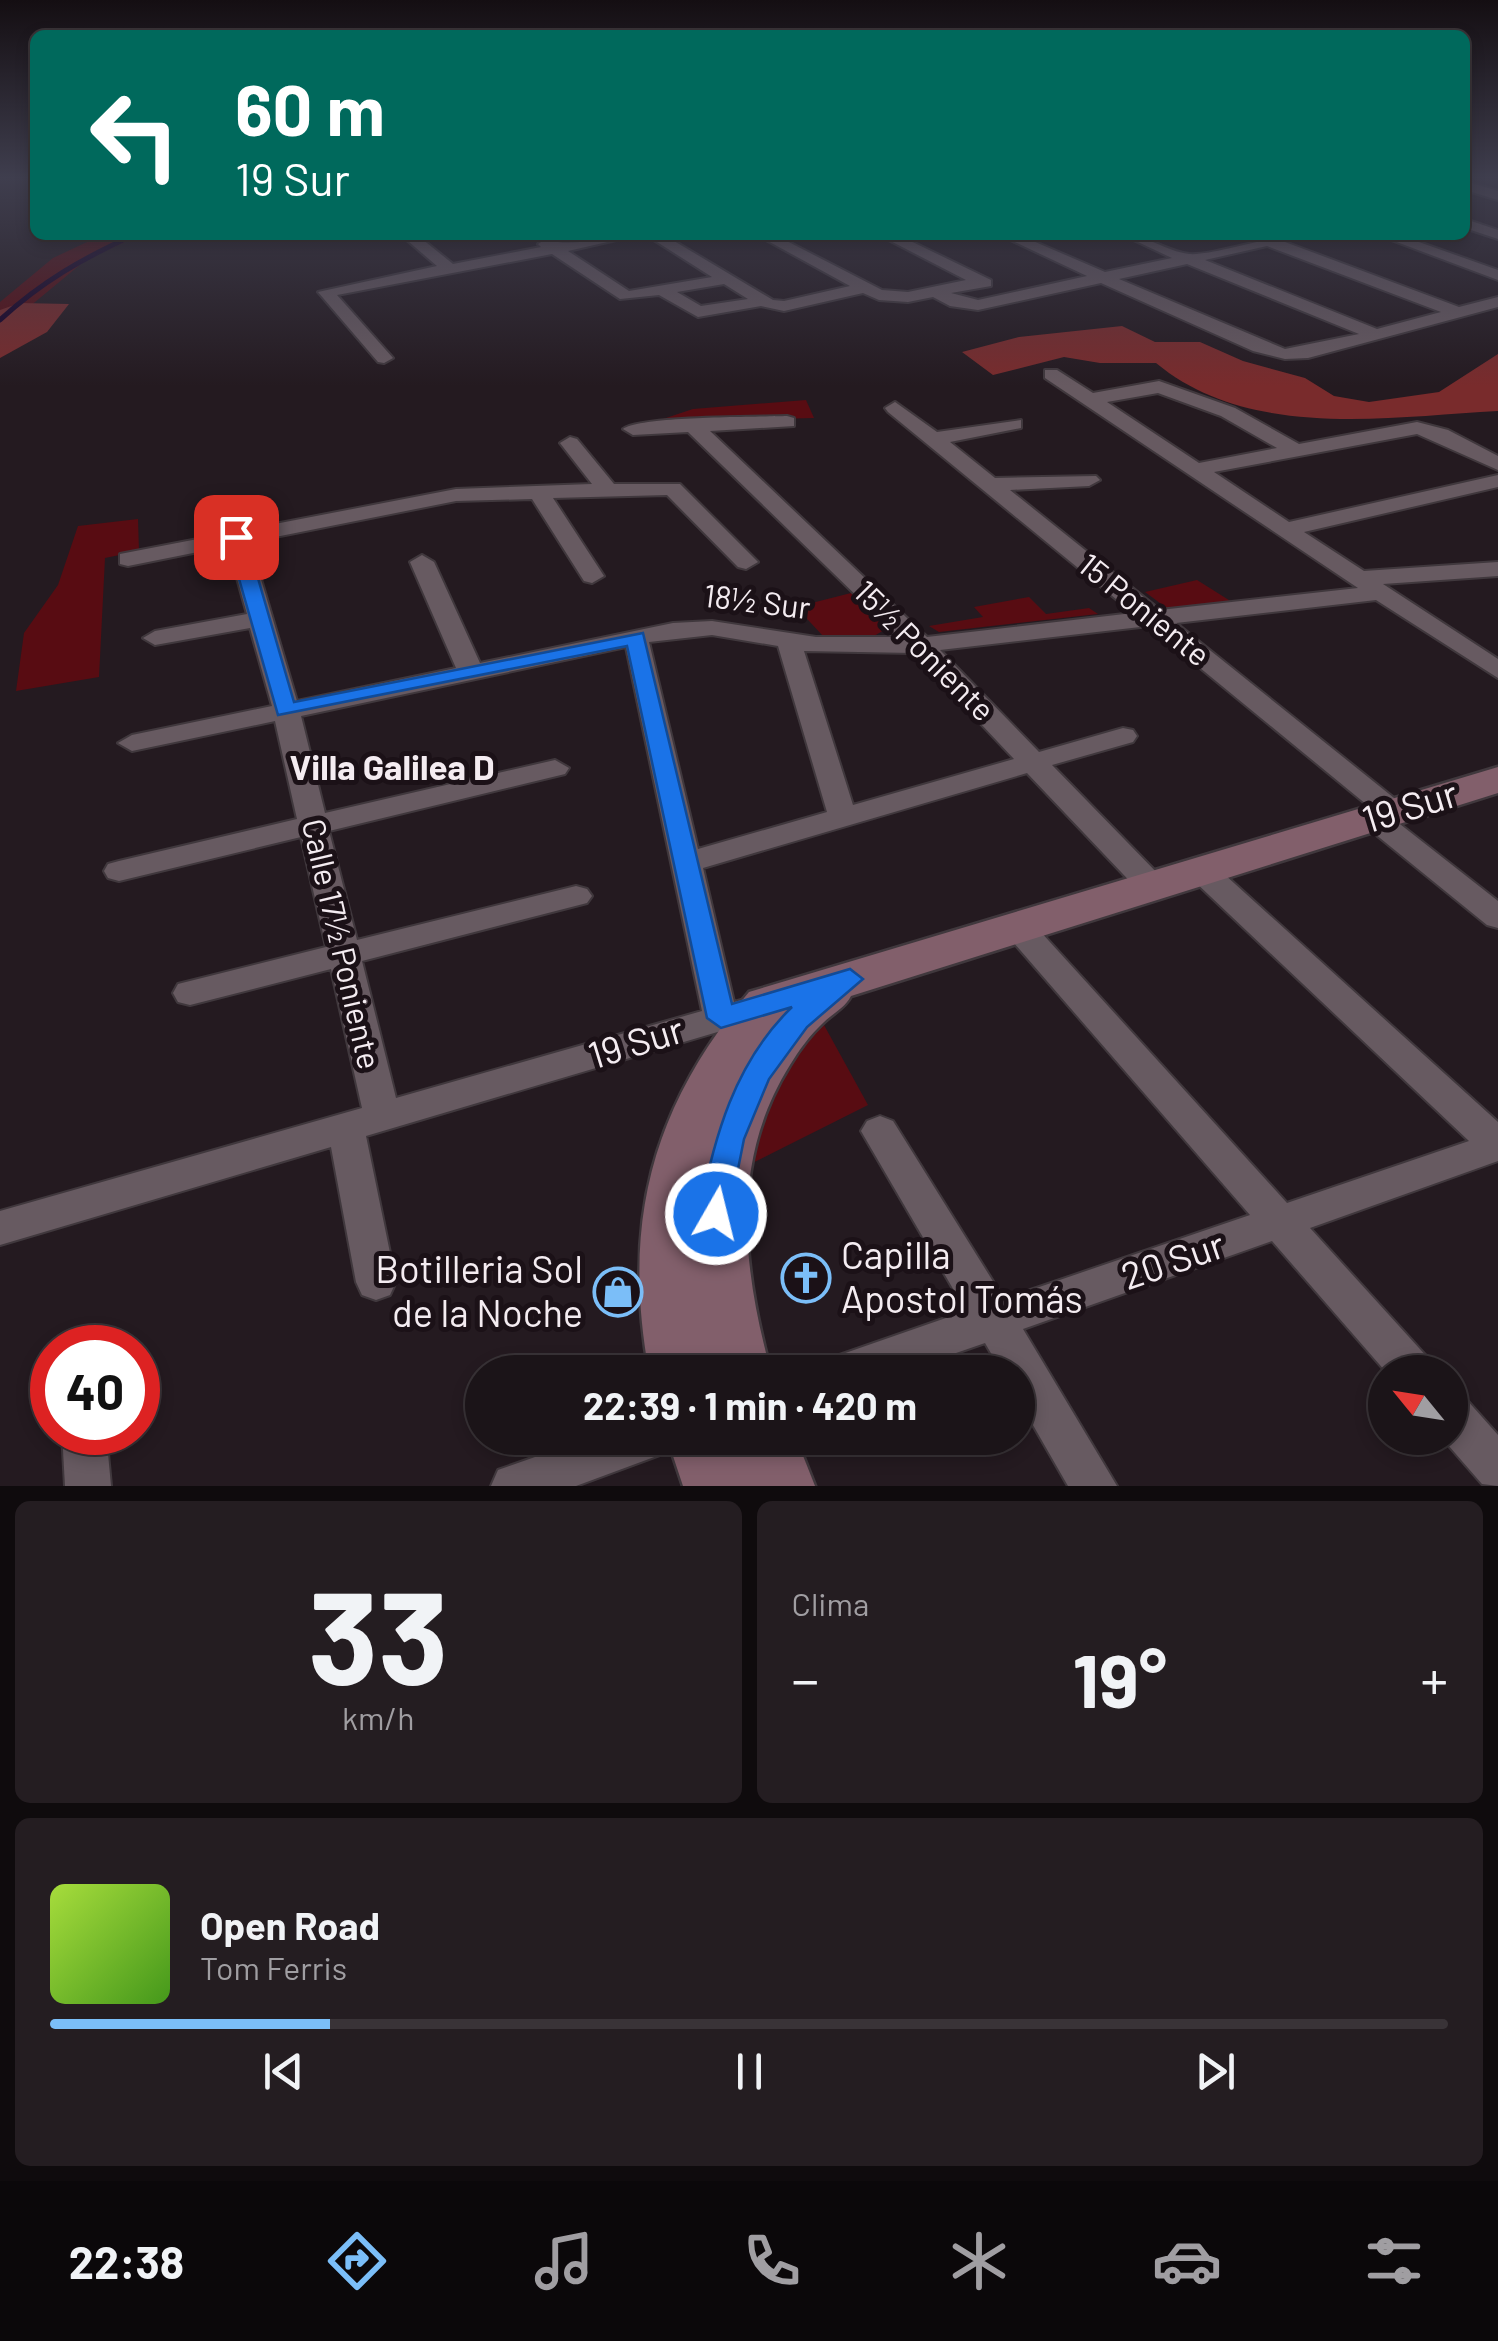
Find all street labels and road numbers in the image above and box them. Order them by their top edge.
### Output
street label: 15 Poniente [1072,544,1219,673]
street label: 15½ Poniente [847,571,1004,728]
street label: 18½ Sur [702,575,813,625]
street label: 19 Sur [1356,769,1463,841]
street label: Calle 17½ Poniente [296,815,390,1072]
street label: 19 Sur [582,1005,689,1077]
street label: 20 Sur [1115,1220,1230,1298]

